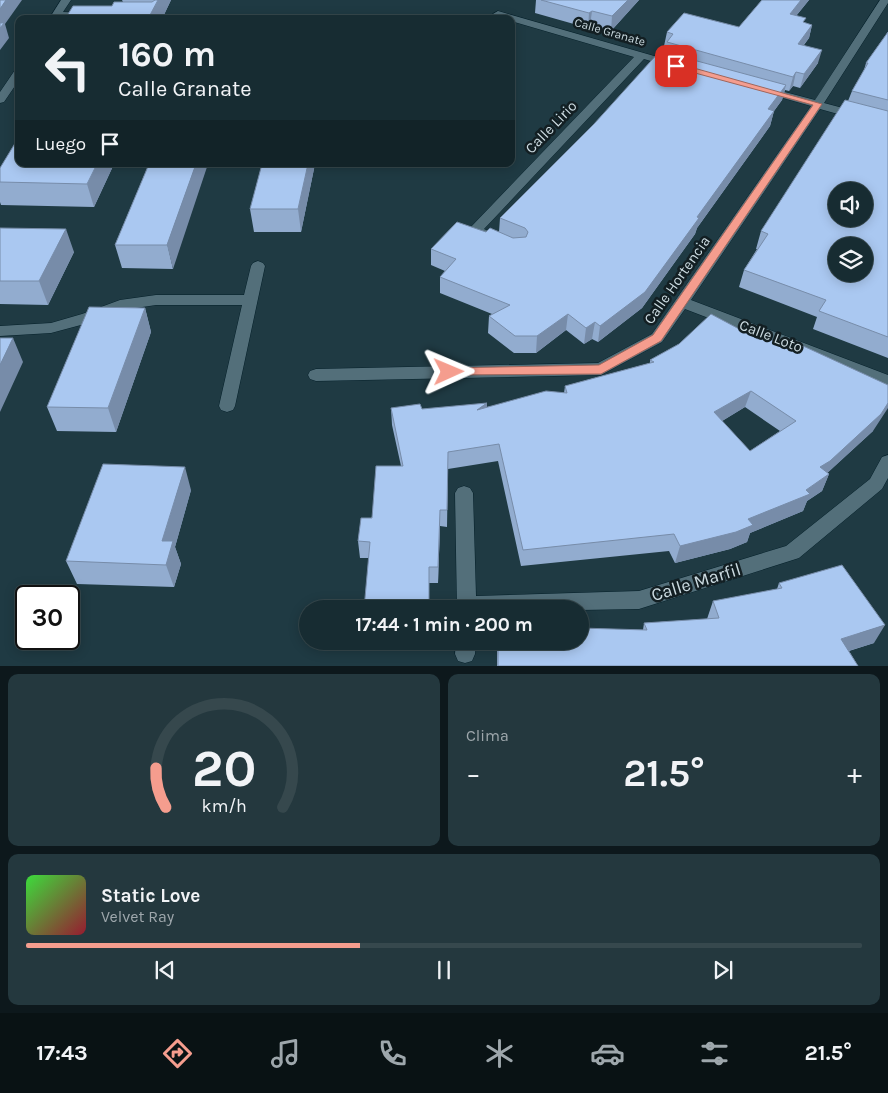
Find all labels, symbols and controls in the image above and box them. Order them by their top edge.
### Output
street label: Calle Granate [573,15,647,49]
text: 160 m [118,34,216,75]
icon: left [35,35,100,100]
pin [655,45,697,87]
icon: arrive [662,52,690,80]
text: Calle Granate [118,76,252,102]
street label: Calle Lirio [521,97,581,157]
icon: arrive [96,130,124,158]
text: Luego [35,133,86,155]
map controls [828,182,873,282]
button: sound [828,182,873,227]
street label: Calle Hortencia [640,232,714,328]
button: layers [828,237,873,282]
street label: Calle Loto [737,316,805,356]
position arrow [422,345,474,397]
street label: Calle Marfil [648,558,744,606]
speed limit sign: 30 [15,585,80,650]
text: 17:44 · 1 min · 200 m [355,614,533,636]
text: Clima [466,726,509,745]
text: 20 [192,738,256,799]
text: 21.5° [623,751,705,796]
text: − [466,757,481,790]
text: + [847,757,862,790]
text: km/h [201,796,247,817]
text: Static Love [101,885,200,907]
text: Velvet Ray [101,907,174,926]
icon: previous [151,956,179,984]
icon: pause [430,956,458,984]
icon: next [709,956,737,984]
icon: directions [160,1036,195,1071]
icon: music [268,1036,303,1071]
icon: phone [375,1036,410,1071]
icon: climate [482,1036,517,1071]
icon: car [590,1036,625,1071]
icon: filters [697,1036,732,1071]
text: 17:43 [36,1040,88,1066]
text: 21.5° [805,1040,852,1066]

